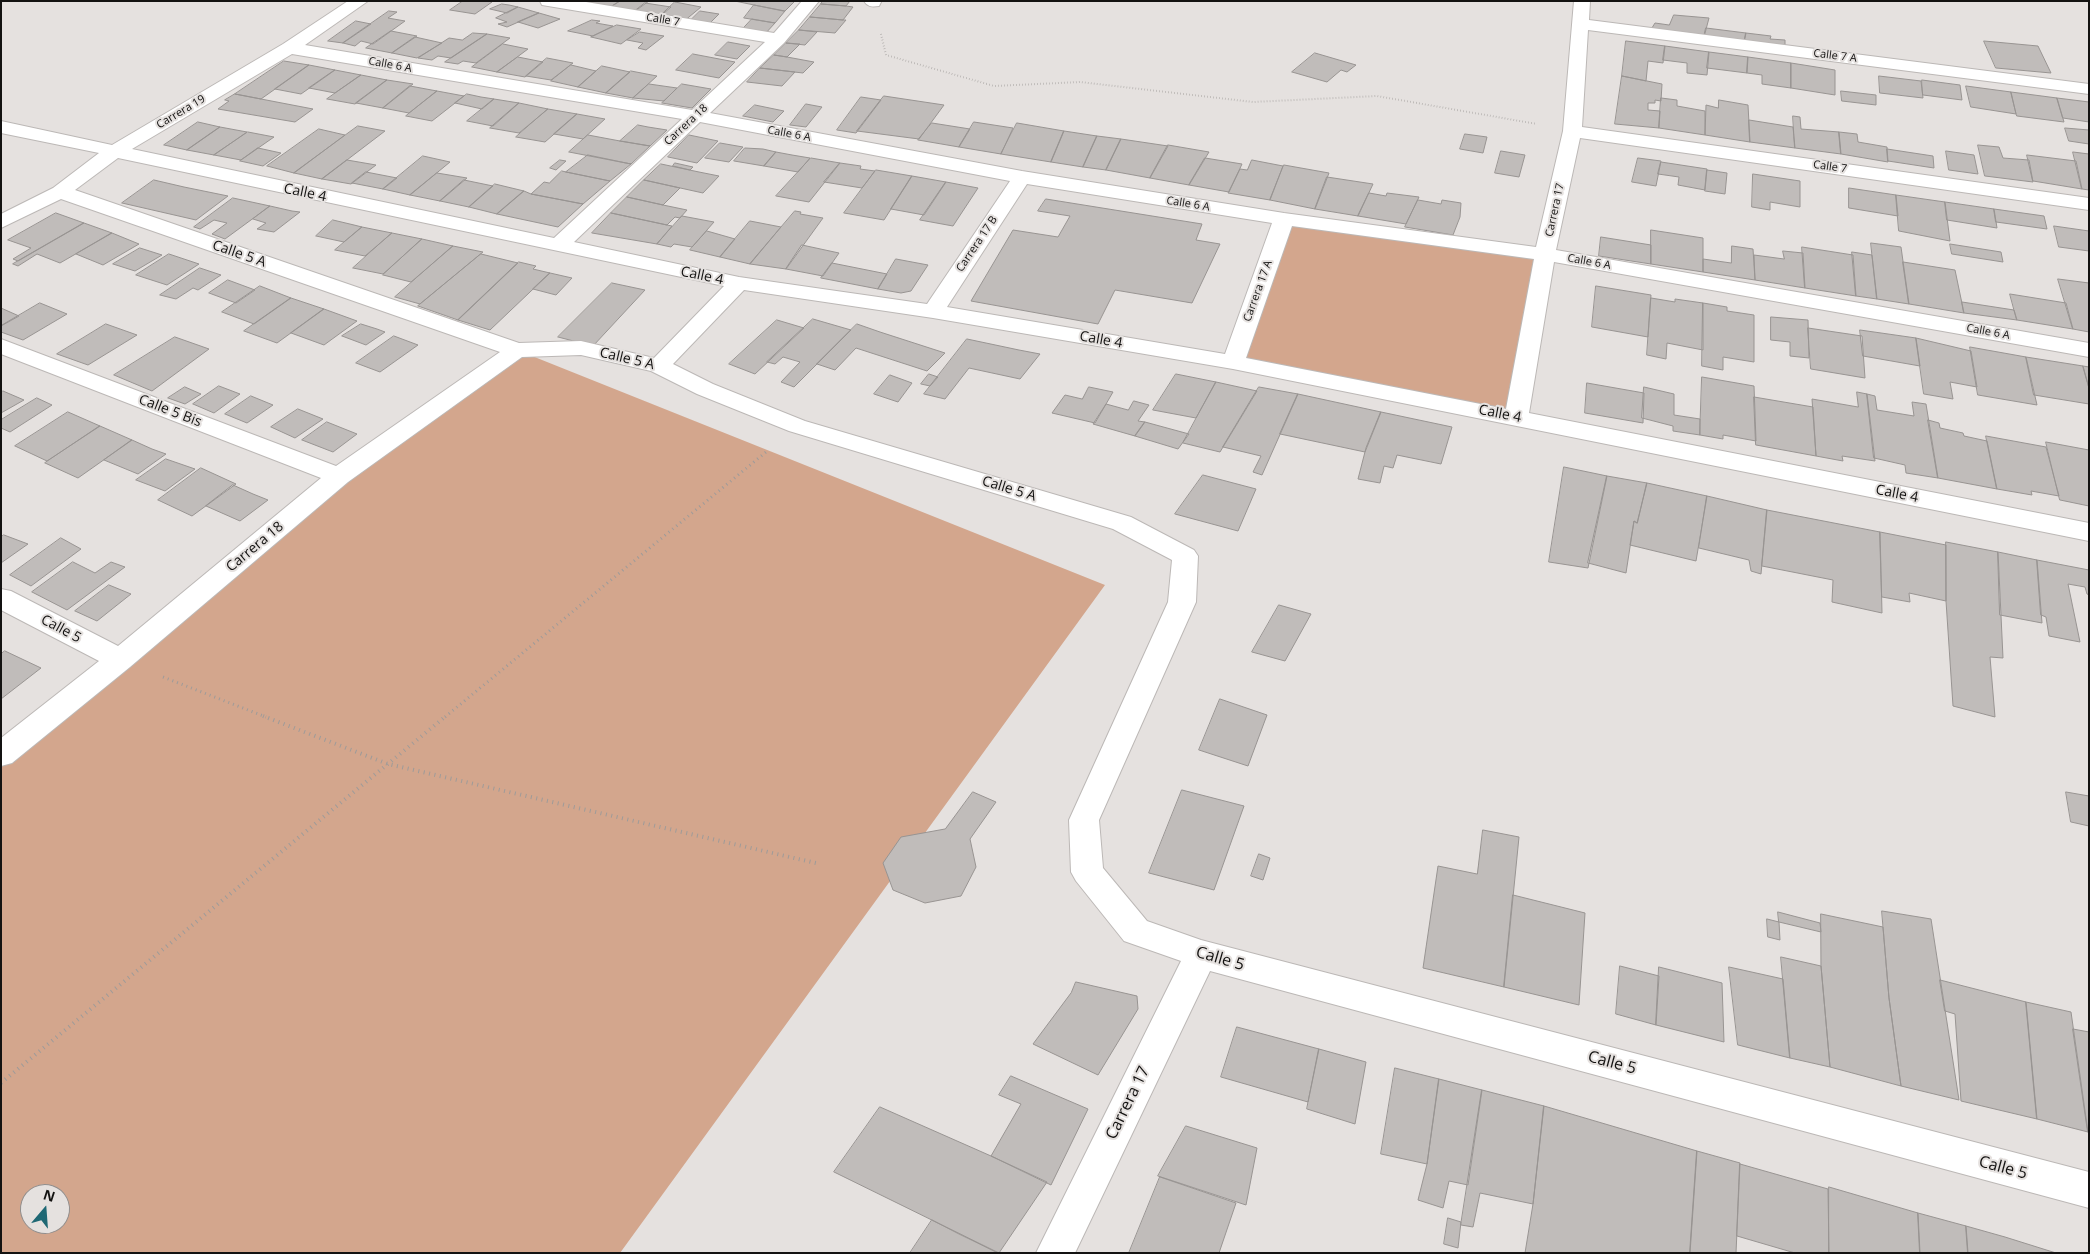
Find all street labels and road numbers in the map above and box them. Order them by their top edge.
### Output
street label: Calle 7 [645,11,681,29]
street label: Calle 7 A [1812,47,1858,65]
street label: Calle 6 A [367,55,413,75]
street label: Carrera 19 [154,92,208,132]
street label: Carrera 18 [662,102,710,148]
street label: Calle 6 A [766,124,812,144]
street label: Calle 7 [1812,158,1848,176]
street label: Calle 4 [282,180,328,206]
street label: Carrera 17 [1543,182,1567,238]
street label: Calle 6 A [1165,194,1211,214]
street label: Carrera 17 B [954,214,1000,274]
street label: Calle 5 A [210,237,268,271]
street label: Calle 6 A [1566,252,1612,272]
street label: Carrera 17 A [1241,259,1275,323]
street label: Calle 4 [679,263,725,289]
street label: Calle 6 A [1965,322,2011,342]
street label: Calle 4 [1078,328,1124,352]
street label: Calle 5 A [598,345,656,373]
street label: Calle 5 Bis [136,391,204,431]
street label: Calle 4 [1477,402,1523,426]
street label: Calle 5 A [980,473,1038,505]
street label: Calle 4 [1874,482,1920,506]
street label: Carrera 18 [223,518,287,576]
street label: Calle 5 [38,611,84,647]
street label: Calle 5 [1194,943,1246,975]
street label: Calle 5 [1586,1047,1638,1079]
street label: Carrera 17 [1102,1063,1154,1143]
street label: Calle 5 [1977,1152,2029,1184]

